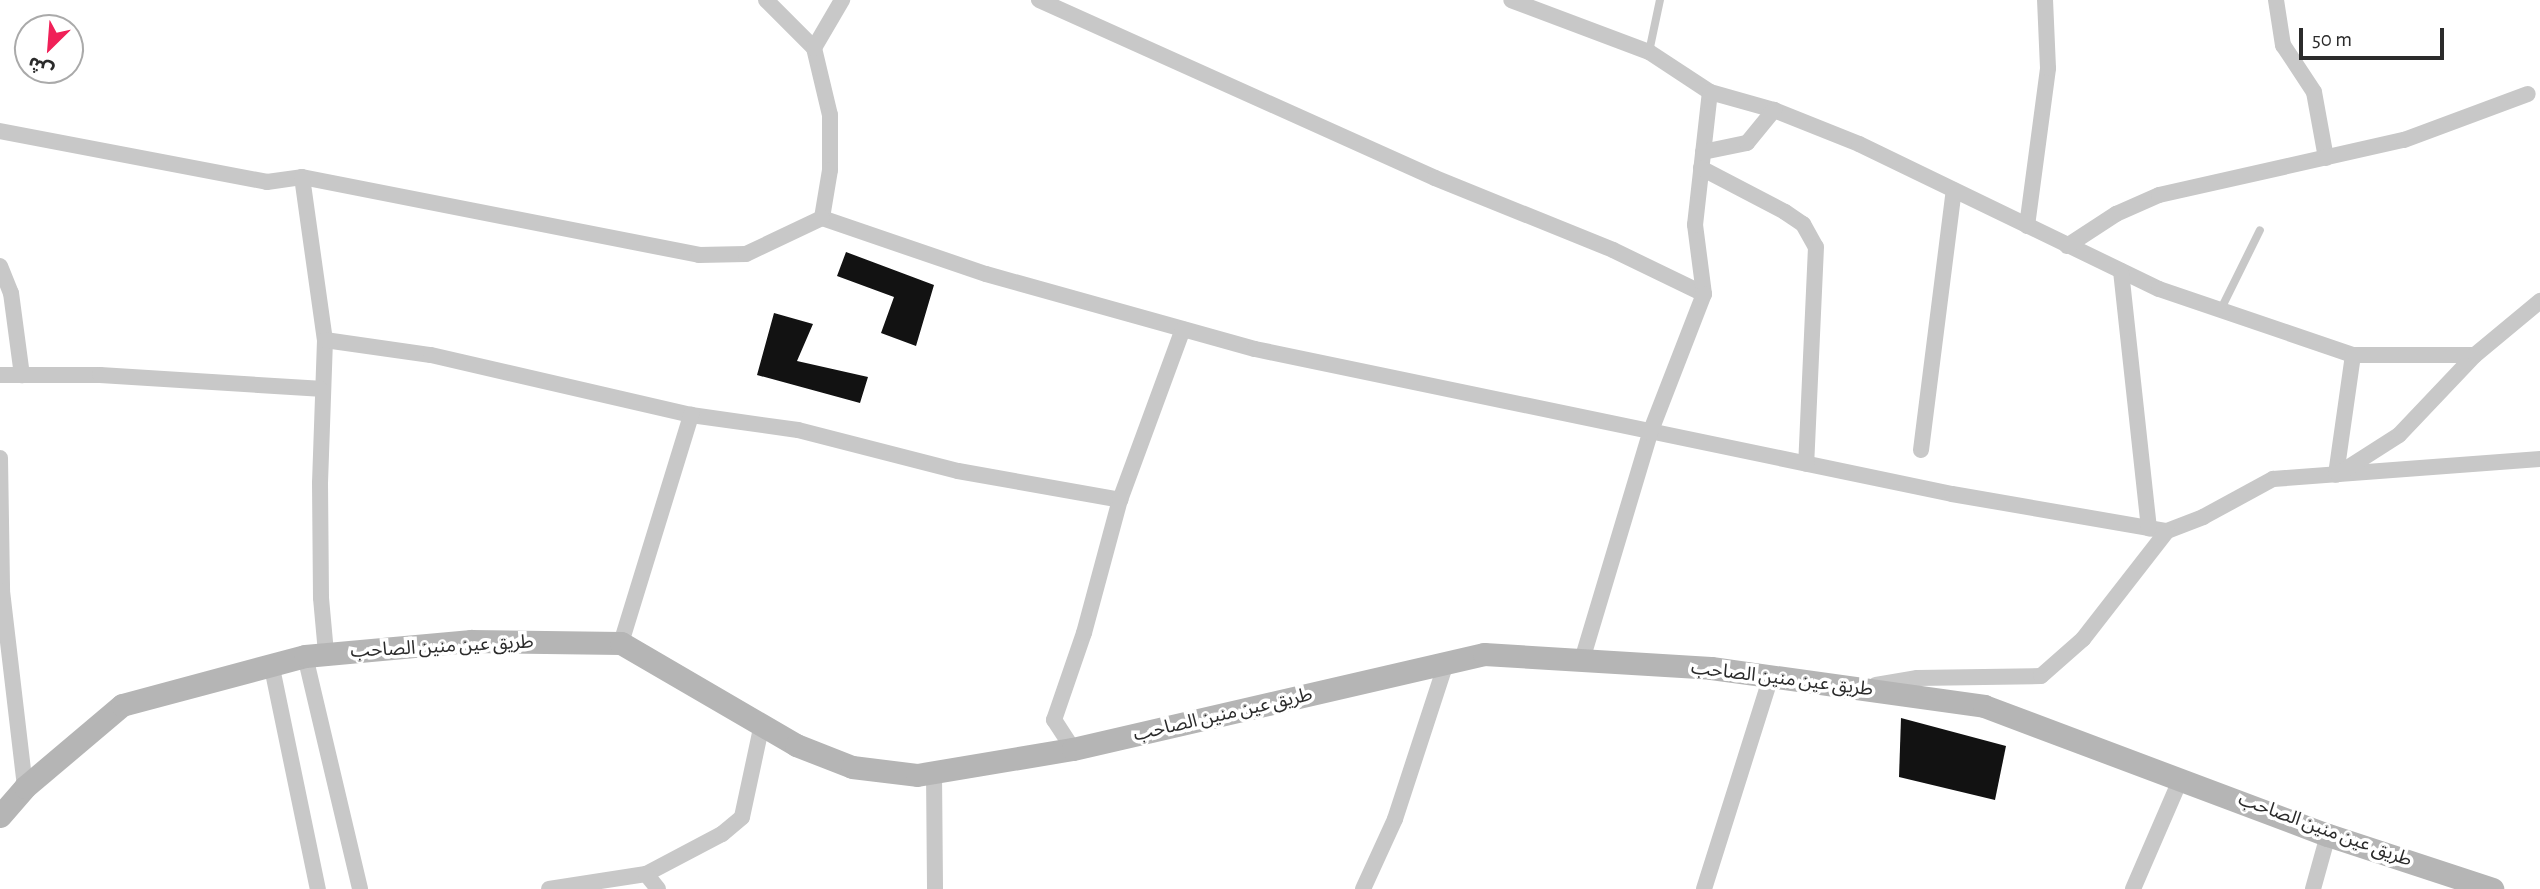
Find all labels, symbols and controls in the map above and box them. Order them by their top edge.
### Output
north arrow [14,14,84,84]
scale bar [2302,14,2447,58]
text: 50 m [2312,29,2352,50]
text: ش [25,53,57,81]
street label: طريق عين منين الصاحب [350,631,534,663]
street label: طريق عين منين الصاحب [1690,657,1874,701]
street label: طريق عين منين الصاحب [1131,683,1315,747]
street label: طريق عين منين الصاحب [2235,788,2415,872]

